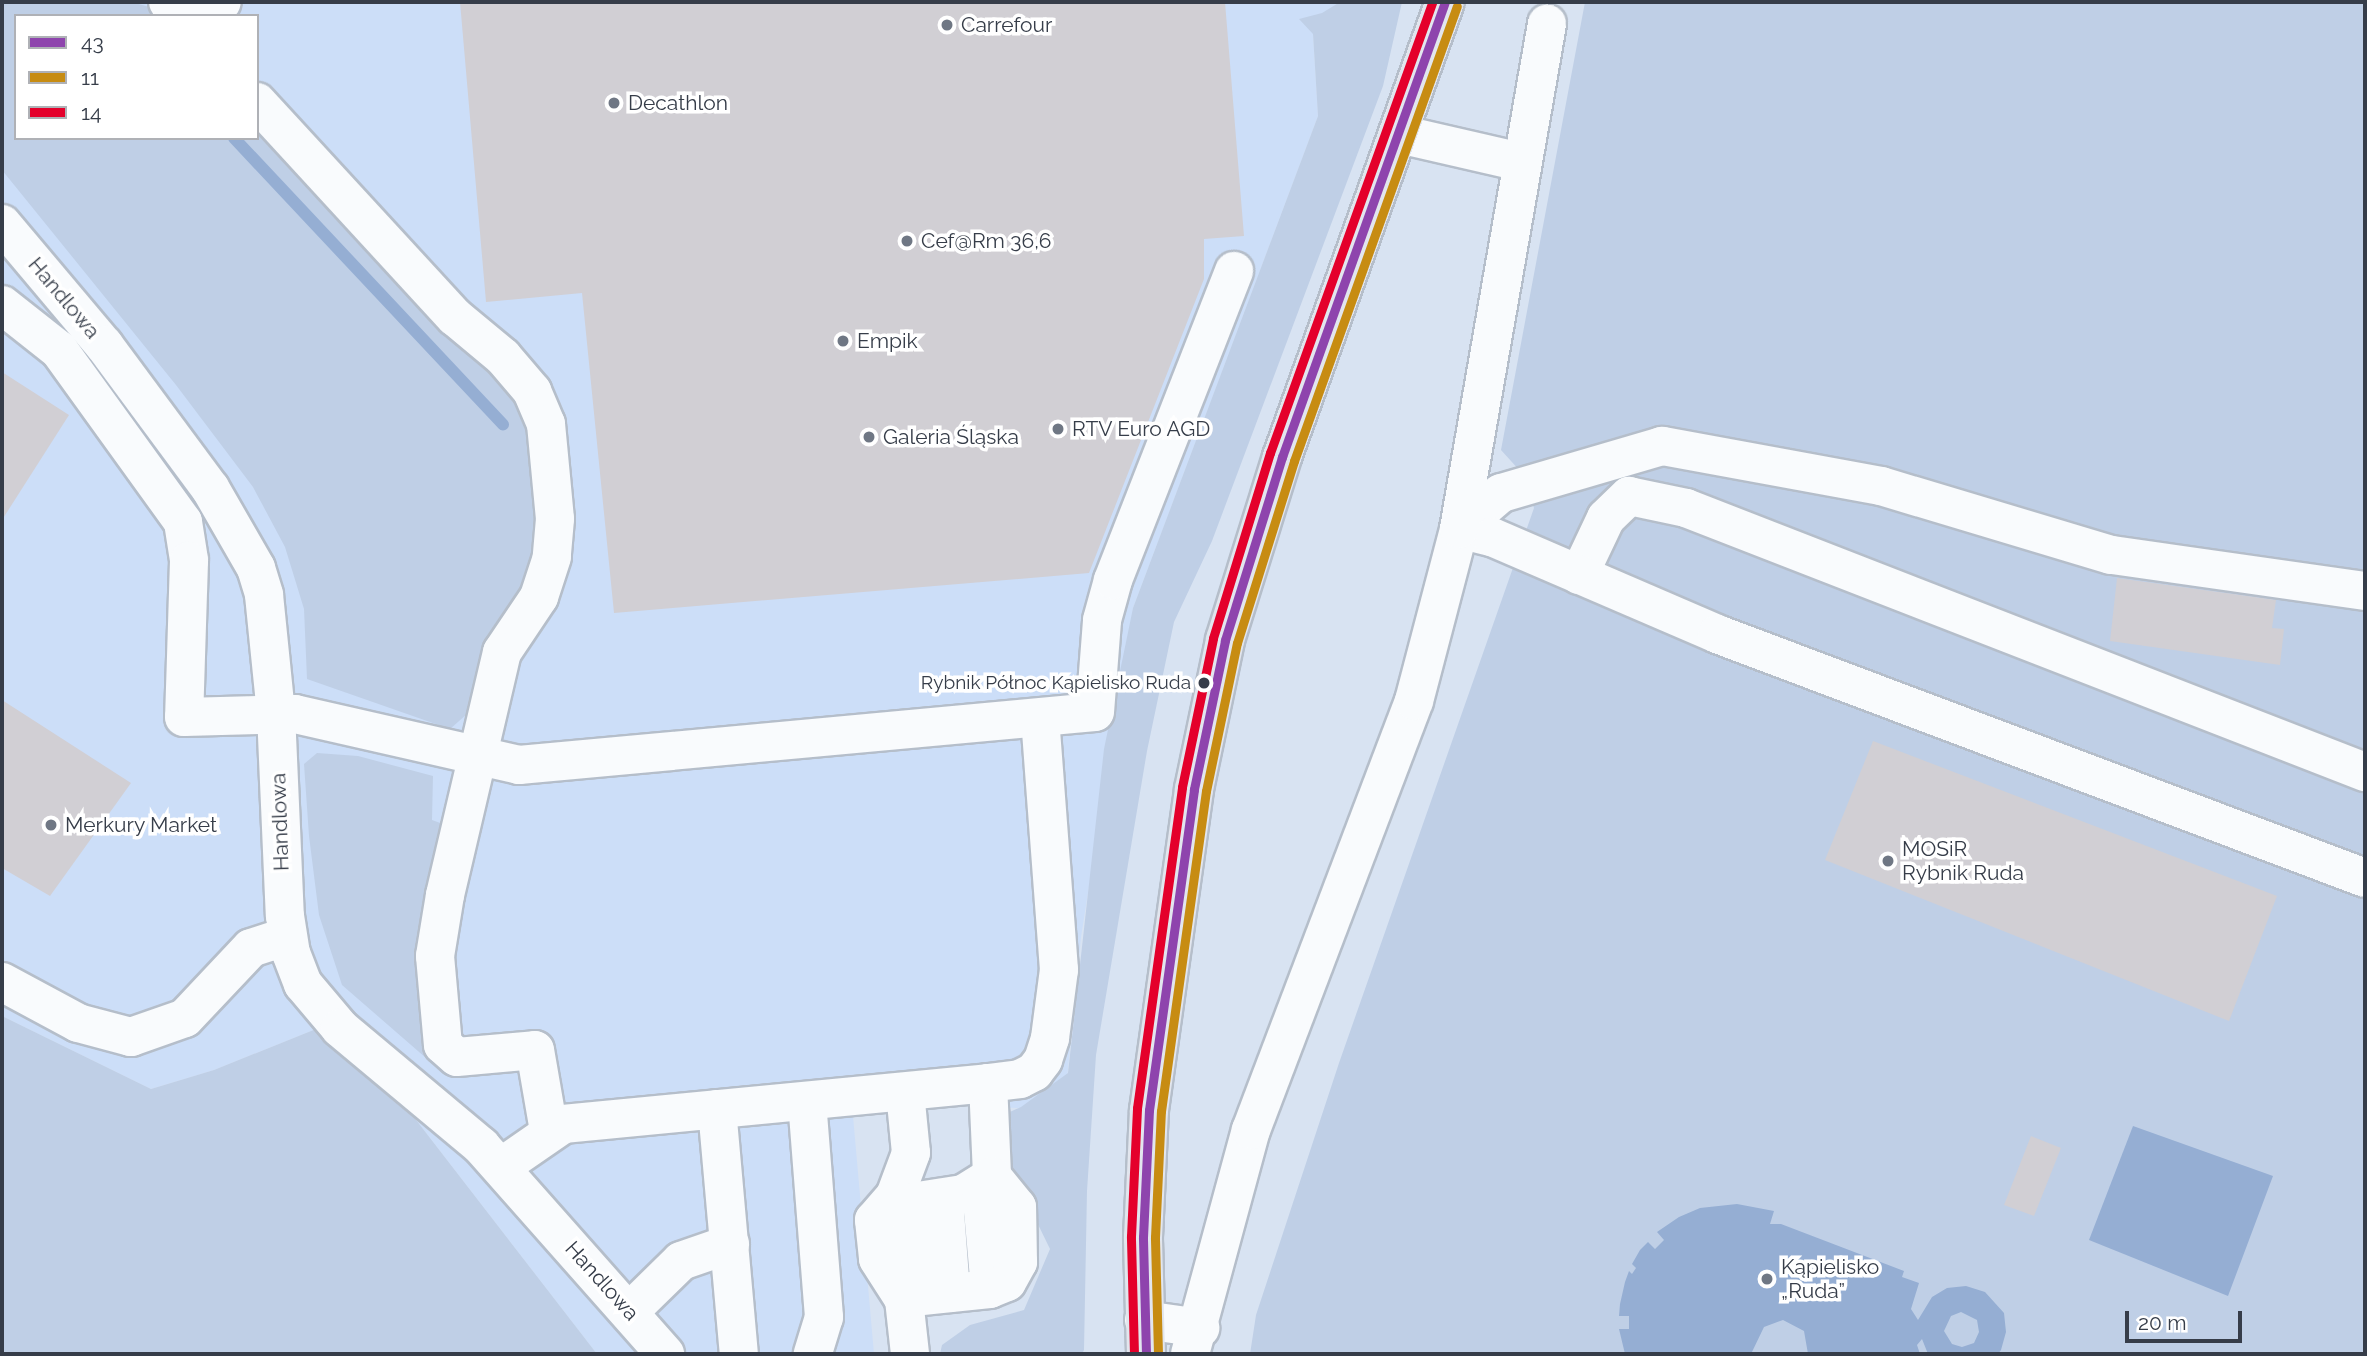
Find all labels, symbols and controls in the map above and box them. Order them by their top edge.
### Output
place label: Carrefour [961,12,1052,38]
legend [14,14,259,140]
marker: Carrefour [939,17,955,33]
text: 43 [81,30,104,55]
text: 11 [81,65,99,90]
place label: Decathlon [628,90,728,116]
marker: Decathlon [606,95,622,111]
text: 14 [81,100,101,125]
place label: Cef@Rm 36,6 [921,228,1052,254]
marker: Cef@Rm 36,6 [899,233,915,249]
street label: Handlowa [23,252,105,344]
place label: Empik [857,328,918,354]
marker: Empik [835,333,851,349]
place label: RTV Euro AGD [1072,416,1212,442]
marker: RTV Euro AGD [1050,421,1066,437]
place label: Galeria Śląska [883,424,1019,450]
marker: Galeria Śląska [861,429,877,445]
place label: Rybnik Północ Kąpielisko Ruda [921,672,1191,694]
marker: Rybnik Północ Kąpielisko Ruda [1197,676,1211,690]
street label: Handlowa [266,772,294,872]
place label: Merkury Market [65,812,218,838]
marker: Merkury Market [43,817,59,833]
place label: MOSiR Rybnik Ruda [1902,836,2024,886]
marker: MOSiR Rybnik Ruda [1880,853,1896,869]
street label: Handlowa [560,1236,644,1326]
place label: Kąpielisko „Ruda” [1781,1254,1879,1304]
marker: Kąpielisko „Ruda” [1759,1271,1775,1287]
scale bar [2129,1296,2246,1340]
text: 20 m [2138,1310,2186,1335]

